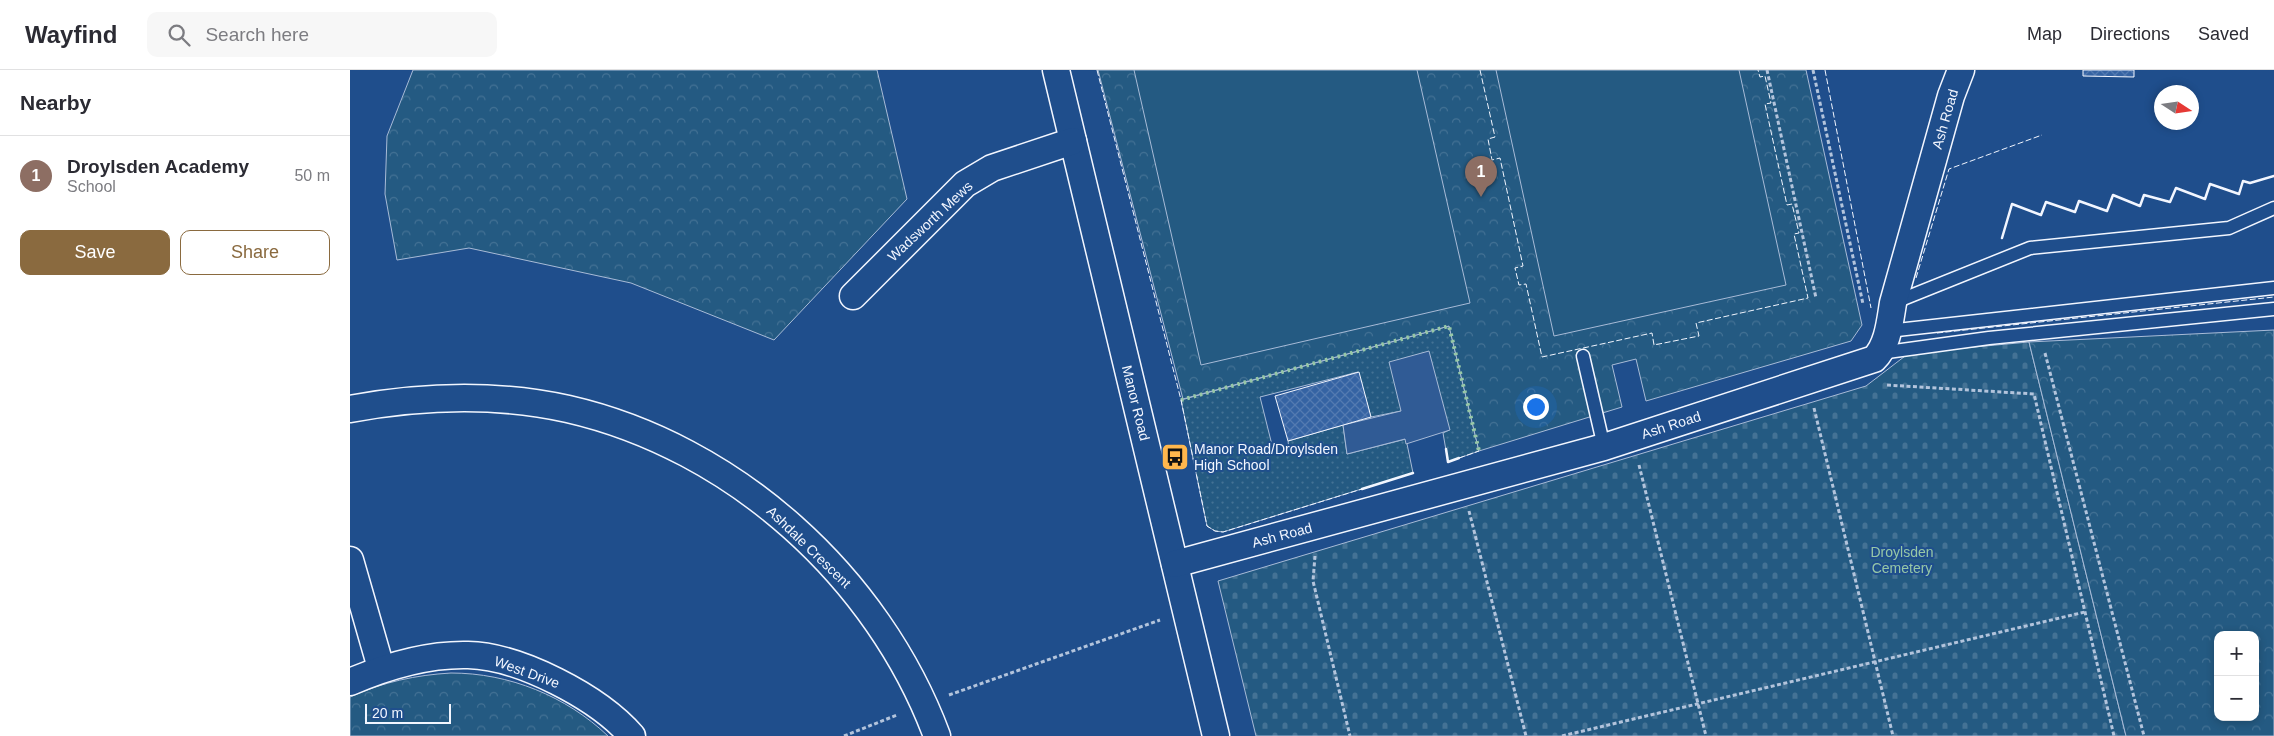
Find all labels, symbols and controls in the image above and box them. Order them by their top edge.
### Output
search box [147,12,497,57]
text: Wayfind [25,21,117,48]
icon: search [165,21,193,49]
text: Search here [205,24,309,45]
text: Map [2027,24,2062,44]
text: Directions [2090,24,2170,44]
text: Saved [2198,24,2249,44]
north arrow [2154,85,2199,130]
street label: Ash Road [1929,87,1961,151]
text: Nearby [20,91,91,114]
text: Droylsden Academy [67,156,249,177]
pin: 1 [1465,156,1497,197]
text: 1 [32,167,40,184]
text: 50 m [294,167,330,184]
text: School [67,178,116,195]
street label: Wadsworth Mews [884,178,976,264]
button: Save [20,230,170,275]
button: Share [180,230,330,275]
street label: Manor Road [1119,364,1153,442]
your location [1523,394,1549,420]
street label: Ash Road [1639,408,1703,442]
place label: Manor Road/Droylsden High School [1194,441,1338,473]
bus stop icon: Manor Road/Droylsden High School [1160,442,1190,472]
street label: Ashdale Crescent [764,503,854,591]
street label: Ash Road [1250,519,1314,551]
park label: Droylsden Cemetery [1870,544,1934,576]
map controls [2214,631,2259,721]
button: + [2214,631,2259,676]
street label: West Drive [492,653,562,691]
button: − [2214,676,2259,721]
scale bar [365,701,451,724]
text: 20 m [372,705,403,721]

